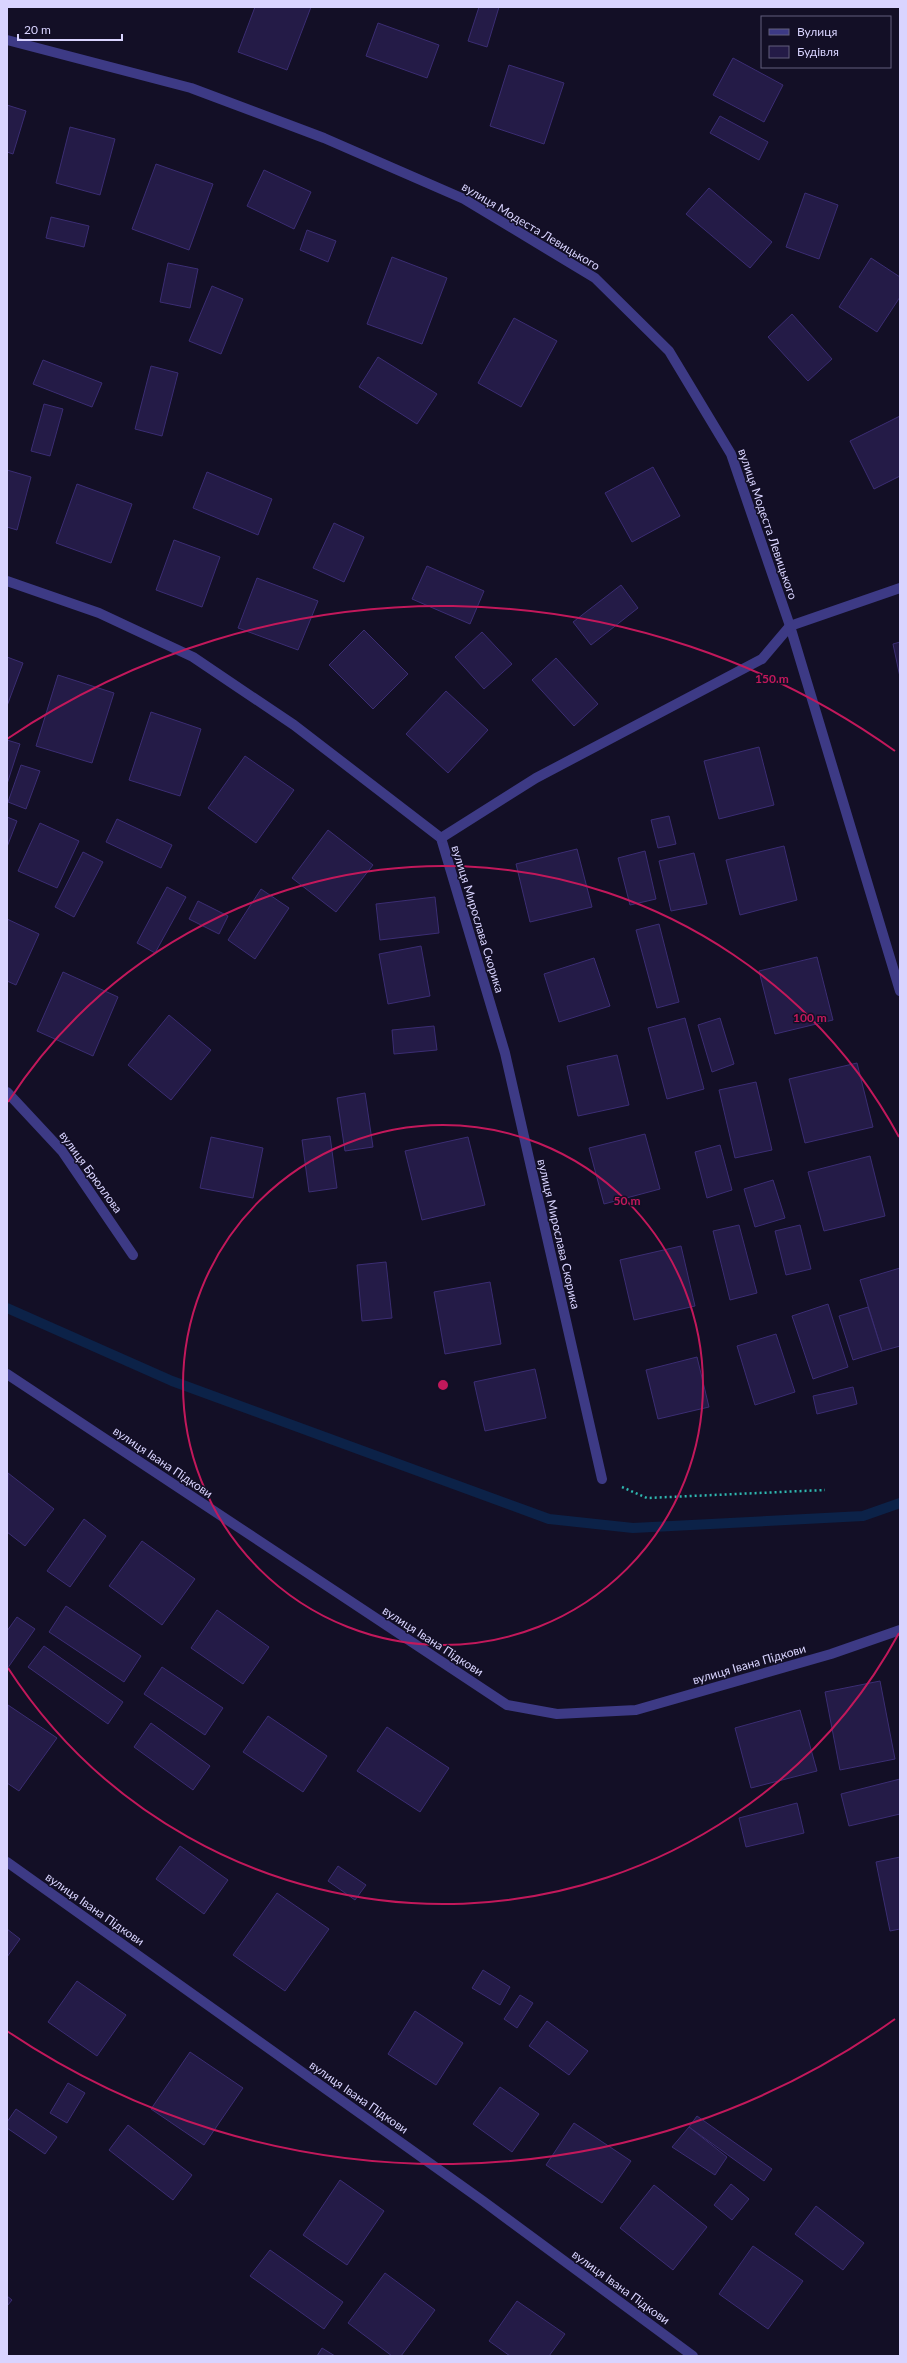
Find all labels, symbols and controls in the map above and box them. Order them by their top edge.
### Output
scale bar [18,16,122,42]
legend [761,16,891,68]
text: 20 m [24,22,51,37]
text: Вулиця [797,24,837,39]
text: Будівля [797,44,839,59]
street label: вулиця Модеста Левицького [459,179,603,273]
street label: вулиця Модеста Левицького [735,447,801,602]
text: 150 m [755,671,789,686]
street label: вулиця Мирослава Скорика [448,843,508,995]
text: 100 m [793,1010,827,1025]
street label: вулиця Брюллова [56,1128,126,1216]
street label: вулиця Мирослава Скорика [534,1158,584,1310]
text: 50 m [614,1193,640,1208]
centre of rings [436,1378,450,1392]
street label: вулиця Івана Підкови [110,1423,216,1501]
street label: вулиця Івана Підкови [380,1603,486,1679]
street label: вулиця Івана Підкови [691,1641,808,1687]
street label: вулиця Івана Підкови [43,1869,147,1949]
street label: вулиця Івана Підкови [307,2057,411,2137]
street label: вулиця Івана Підкови [569,2246,673,2328]

